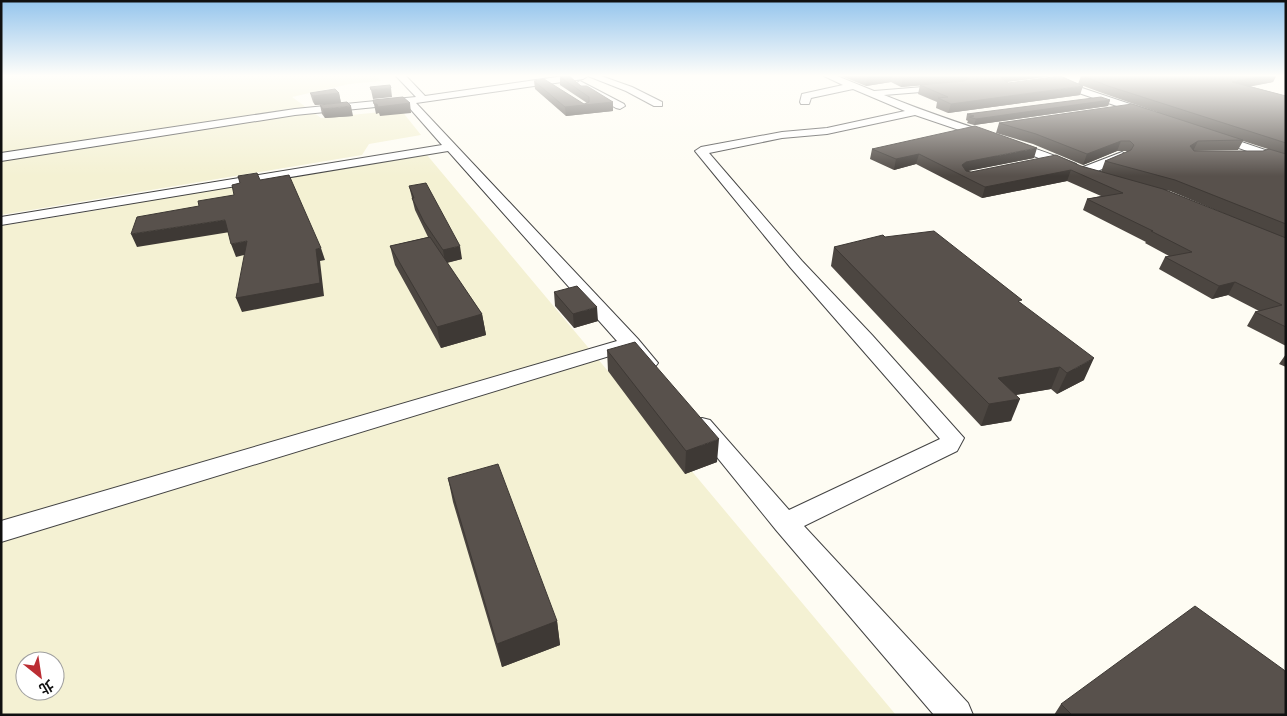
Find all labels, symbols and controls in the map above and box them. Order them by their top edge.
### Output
north arrow [15,651,65,701]
text: 北 [36,676,58,700]

